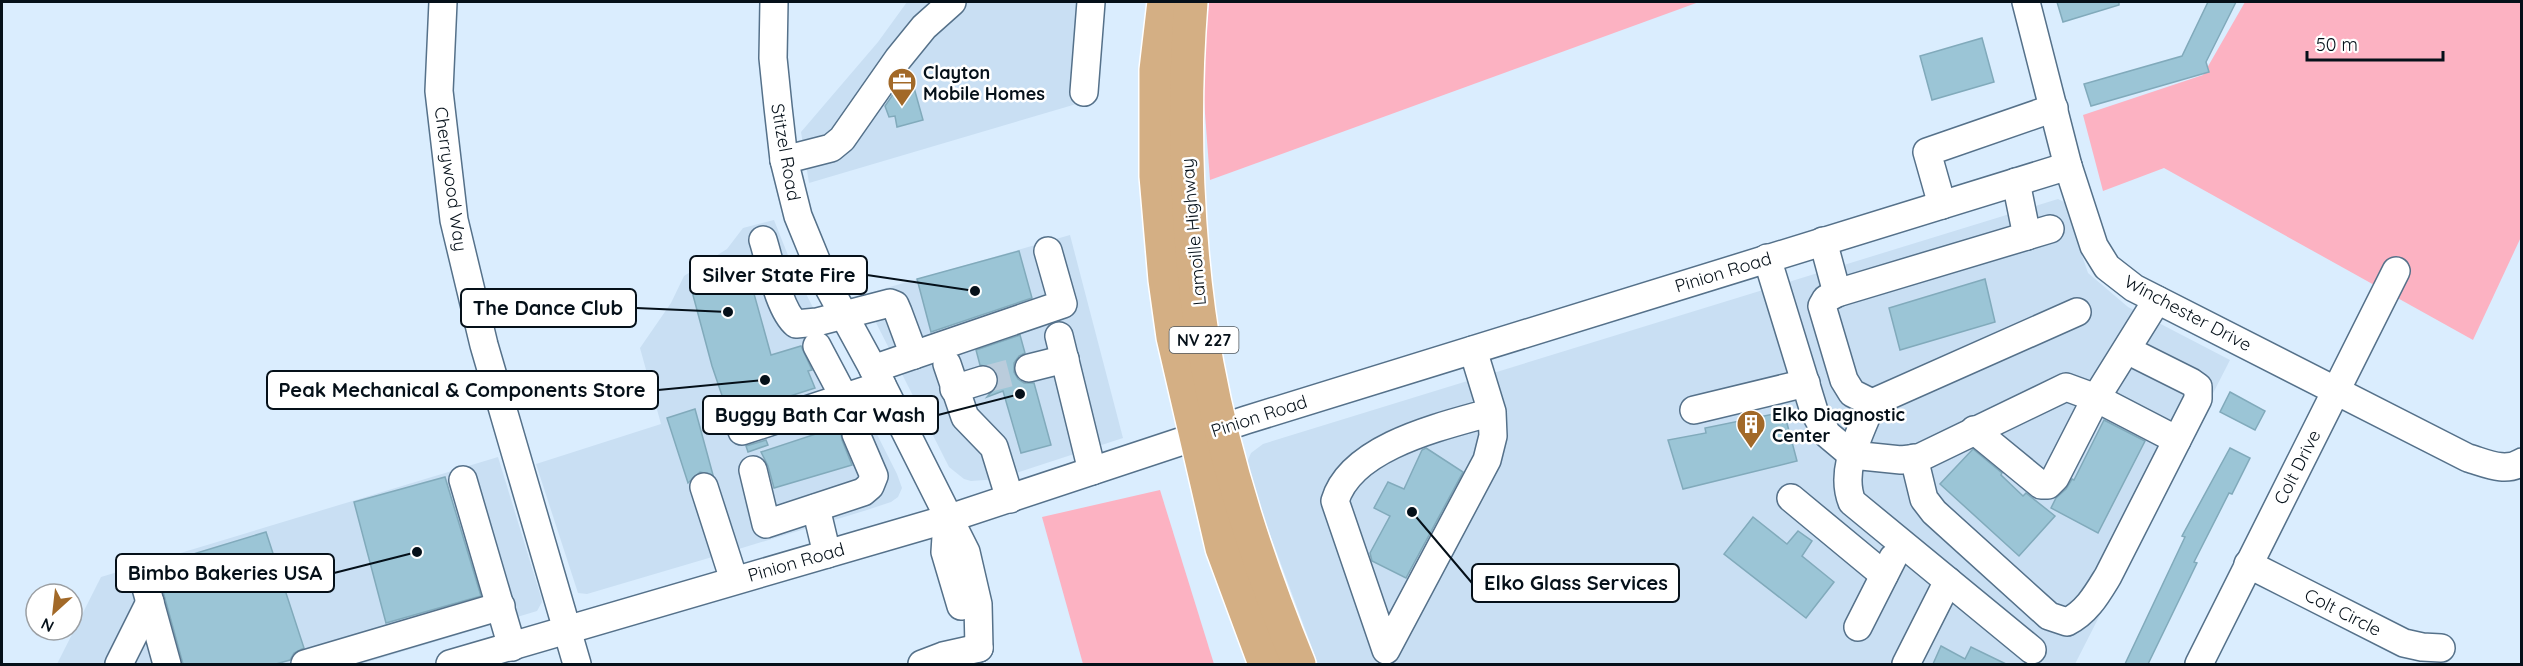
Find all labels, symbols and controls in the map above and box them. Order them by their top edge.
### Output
scale bar [2307,24,2444,62]
text: 50 m [2316,33,2358,56]
place label: Clayton Mobile Homes [923,61,1045,105]
office icon: Clayton Mobile Homes [886,66,918,108]
street label: Stitzel Road [766,102,806,202]
street label: Cherrywood Way [429,105,473,253]
street label: Lamoille Highway [1175,157,1211,307]
street label: Pinion Road [1672,246,1774,298]
callout: Silver State Fire [690,256,867,294]
text: Silver State Fire [703,262,855,287]
street label: Winchester Drive [2120,270,2256,356]
callout: The Dance Club [461,289,636,327]
text: The Dance Club [473,295,623,320]
road number: NV 227 [1170,327,1238,353]
callout: Peak Mechanical & Components Store [267,371,658,409]
text: Peak Mechanical & Components Store [278,377,646,402]
street label: Pinion Road [1208,390,1310,442]
callout: Buggy Bath Car Wash [703,396,938,434]
text: Buggy Bath Car Wash [715,402,925,427]
place label: Elko Diagnostic Center [1772,403,1905,447]
building icon: Elko Diagnostic Center [1735,408,1767,450]
street label: Colt Drive [2268,426,2326,508]
street label: Pinion Road [745,537,847,587]
callout: Bimbo Bakeries USA [116,554,334,592]
text: Bimbo Bakeries USA [128,560,322,585]
callout: Elko Glass Services [1472,564,1679,602]
text: Elko Glass Services [1484,570,1668,595]
north arrow [24,582,84,642]
street label: Colt Circle [2301,583,2385,641]
text: N [37,614,57,637]

